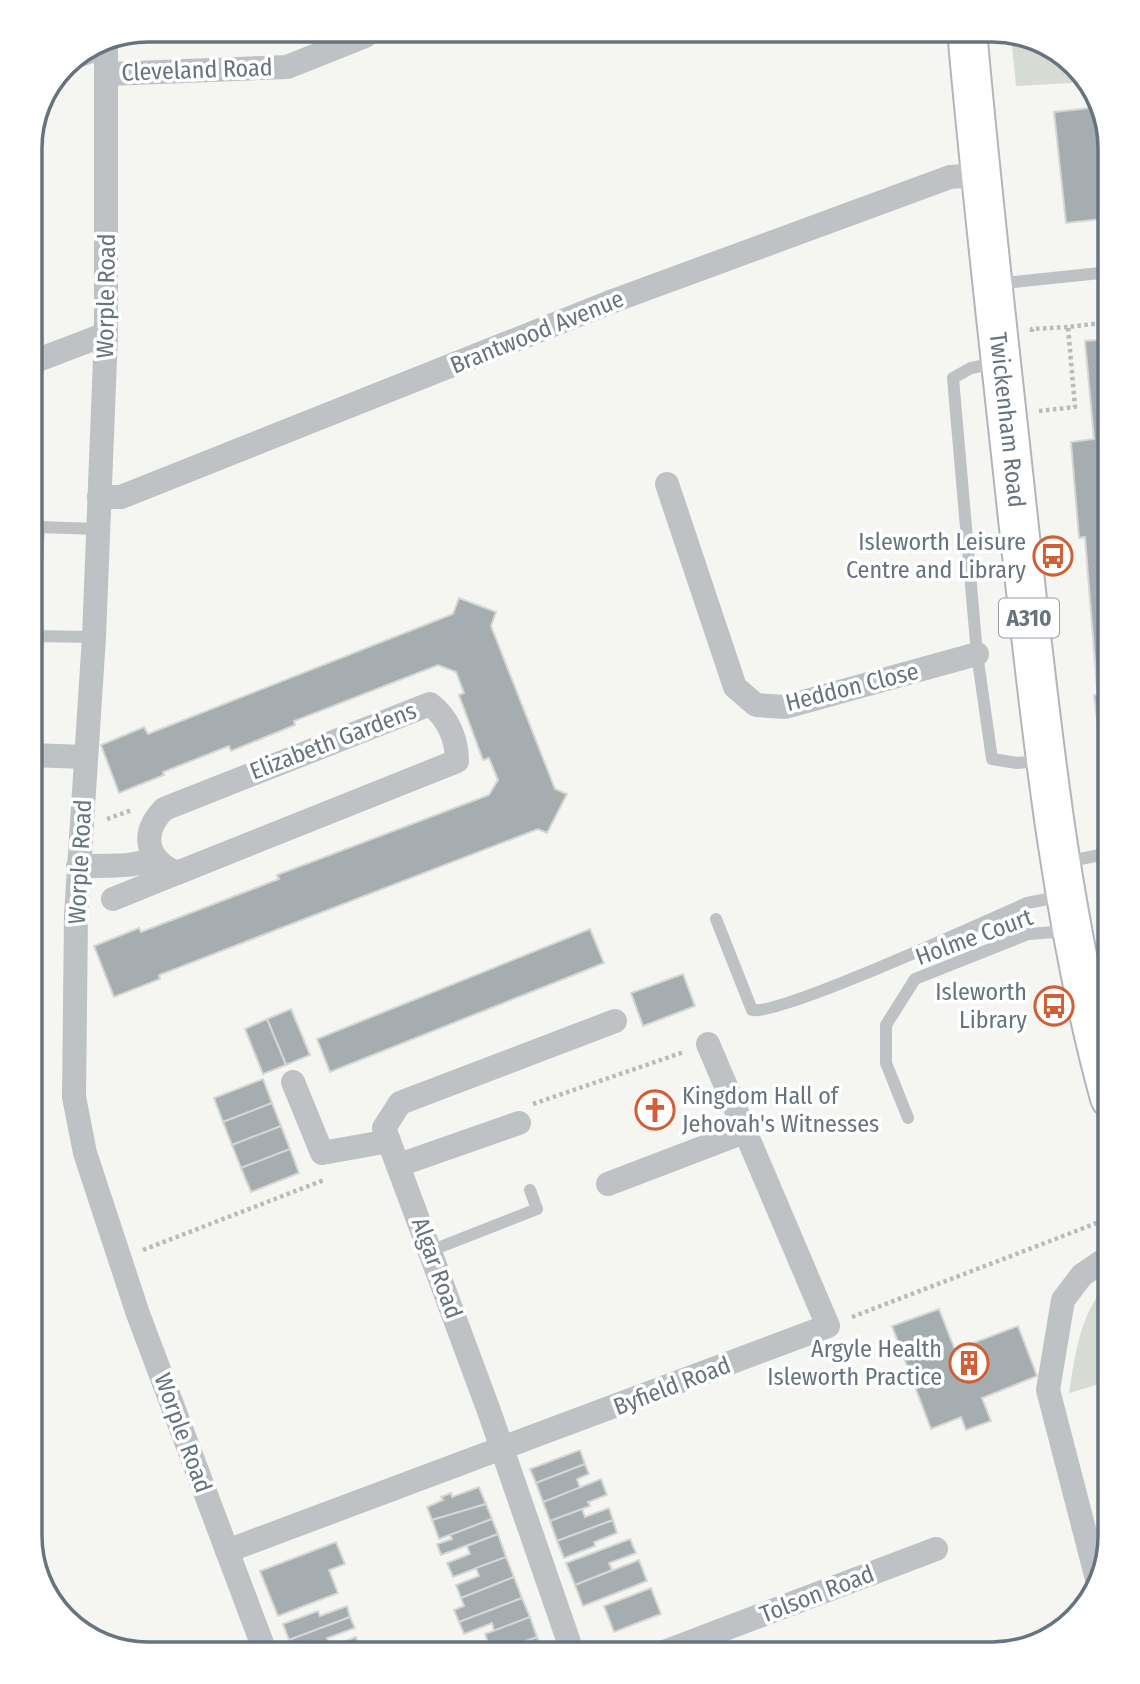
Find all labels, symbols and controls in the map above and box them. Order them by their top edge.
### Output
street label: Cleveland Road [121,53,273,87]
street label: Worple Road [91,233,121,359]
street label: Brantwood Avenue [446,284,628,380]
street label: Twickenham Road [984,331,1031,509]
place label: Isleworth Leisure Centre and Library [846,528,1026,584]
bus stop icon: Isleworth Leisure Centre and Library [1032,535,1074,577]
road number: A310 [999,598,1059,638]
street label: Heddon Close [783,657,921,717]
street label: Elizabeth Gardens [246,696,420,786]
street label: Worple Road [63,799,97,925]
street label: Holme Court [912,903,1037,971]
place label: Isleworth Library [935,978,1027,1034]
bus stop icon: Isleworth Library [1033,985,1075,1027]
place label: Kingdom Hall of Jehovah's Witnesses [682,1082,879,1138]
church icon: Kingdom Hall of Jehovah's Witnesses [634,1089,676,1131]
street label: Algar Road [406,1214,468,1322]
place label: Argyle Health Isleworth Practice [767,1335,942,1391]
building icon: Argyle Health Isleworth Practice [948,1342,990,1384]
street label: Byfield Road [610,1351,734,1421]
street label: Worple Road [148,1369,218,1497]
street label: Tolson Road [756,1559,878,1629]

